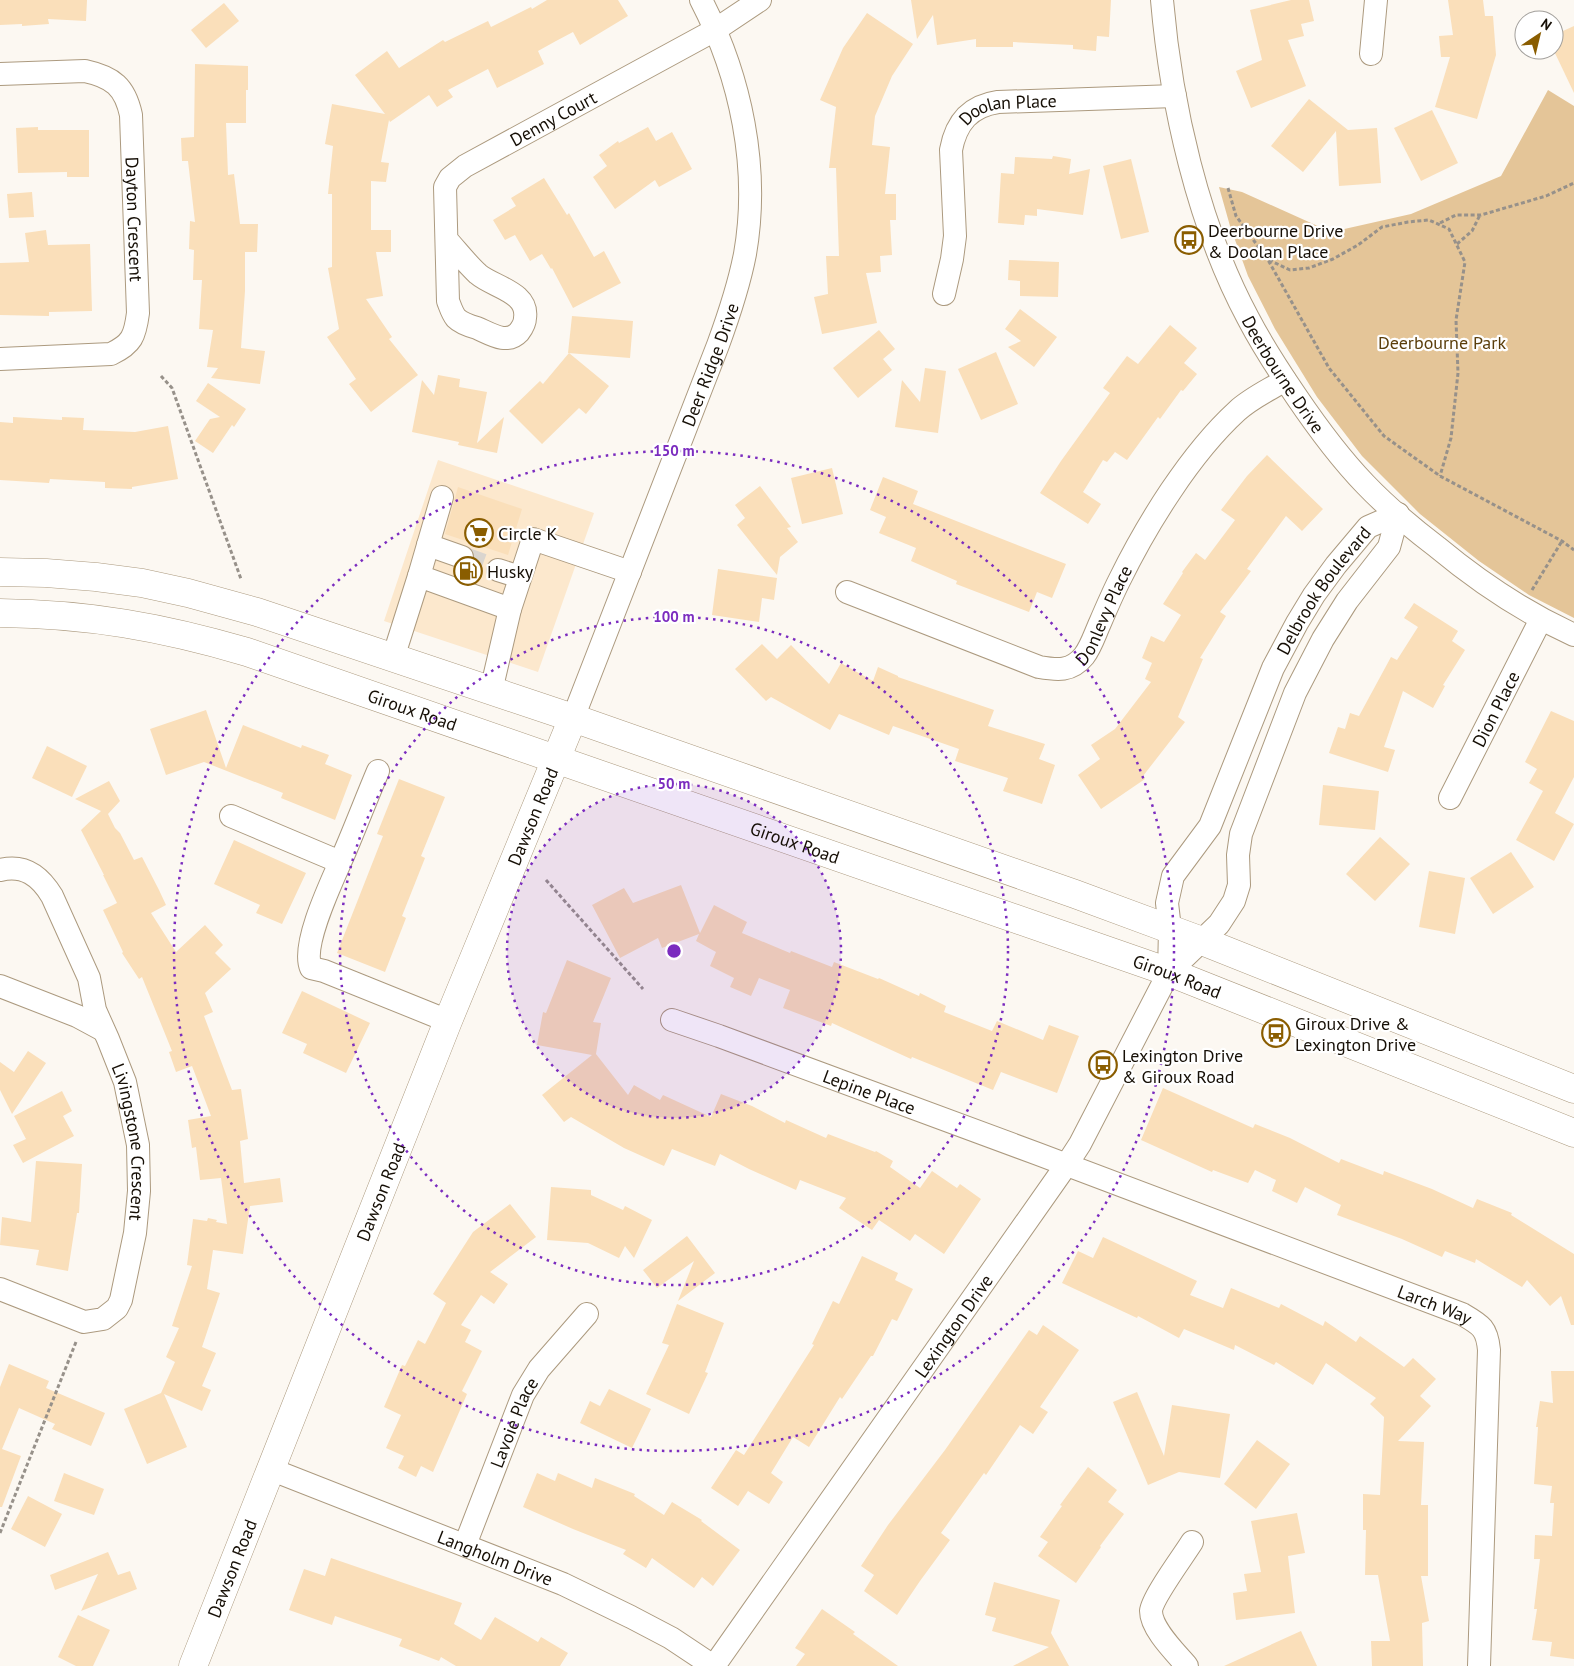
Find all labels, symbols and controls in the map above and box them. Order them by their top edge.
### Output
north arrow [1514,10,1564,60]
text: N [1538,14,1555,34]
street label: Denny Court [506,85,600,151]
street label: Doolan Place [953,89,1057,130]
street label: Dayton Crescent [121,156,148,282]
place label: Deerbourne Drive & Doolan Place [1208,219,1343,263]
bus stop icon: Deerbourne Drive & Doolan Place [1174,225,1204,255]
street label: Deer Ridge Drive [676,300,743,430]
street label: Deerbourne Drive [1237,312,1330,438]
park label: Deerbourne Park [1378,331,1506,354]
text: 150 m [653,441,695,460]
supermarket icon: Circle K [464,518,494,548]
street label: Delbrook Boulevard [1271,521,1376,658]
place label: Circle K [498,522,558,545]
fuel station icon: Husky [453,556,483,586]
place label: Husky [487,560,534,583]
street label: Donlevy Place [1070,561,1137,670]
text: 100 m [653,607,695,626]
street label: Dion Place [1466,667,1524,751]
street label: Giroux Road [365,683,460,736]
street label: Dawson Road [502,764,563,869]
text: 50 m [658,774,690,793]
street label: Giroux Road [747,816,843,868]
centre of rings [665,942,683,960]
street label: Giroux Road [1130,949,1225,1003]
place label: Giroux Drive & Lexington Drive [1295,1012,1416,1056]
bus stop icon: Giroux Drive & Lexington Drive [1261,1018,1291,1048]
place label: Lexington Drive & Giroux Road [1122,1044,1243,1088]
bus stop icon: Lexington Drive & Giroux Road [1088,1050,1118,1080]
street label: Livingstone Crescent [107,1060,151,1222]
street label: Lepine Place [820,1064,919,1119]
street label: Dawson Road [351,1139,410,1244]
street label: Lexington Drive [909,1270,998,1382]
street label: Larch Way [1394,1279,1477,1329]
street label: Lavoie Place [485,1373,543,1471]
street label: Dawson Road [202,1516,261,1621]
street label: Langholm Drive [434,1524,556,1590]

